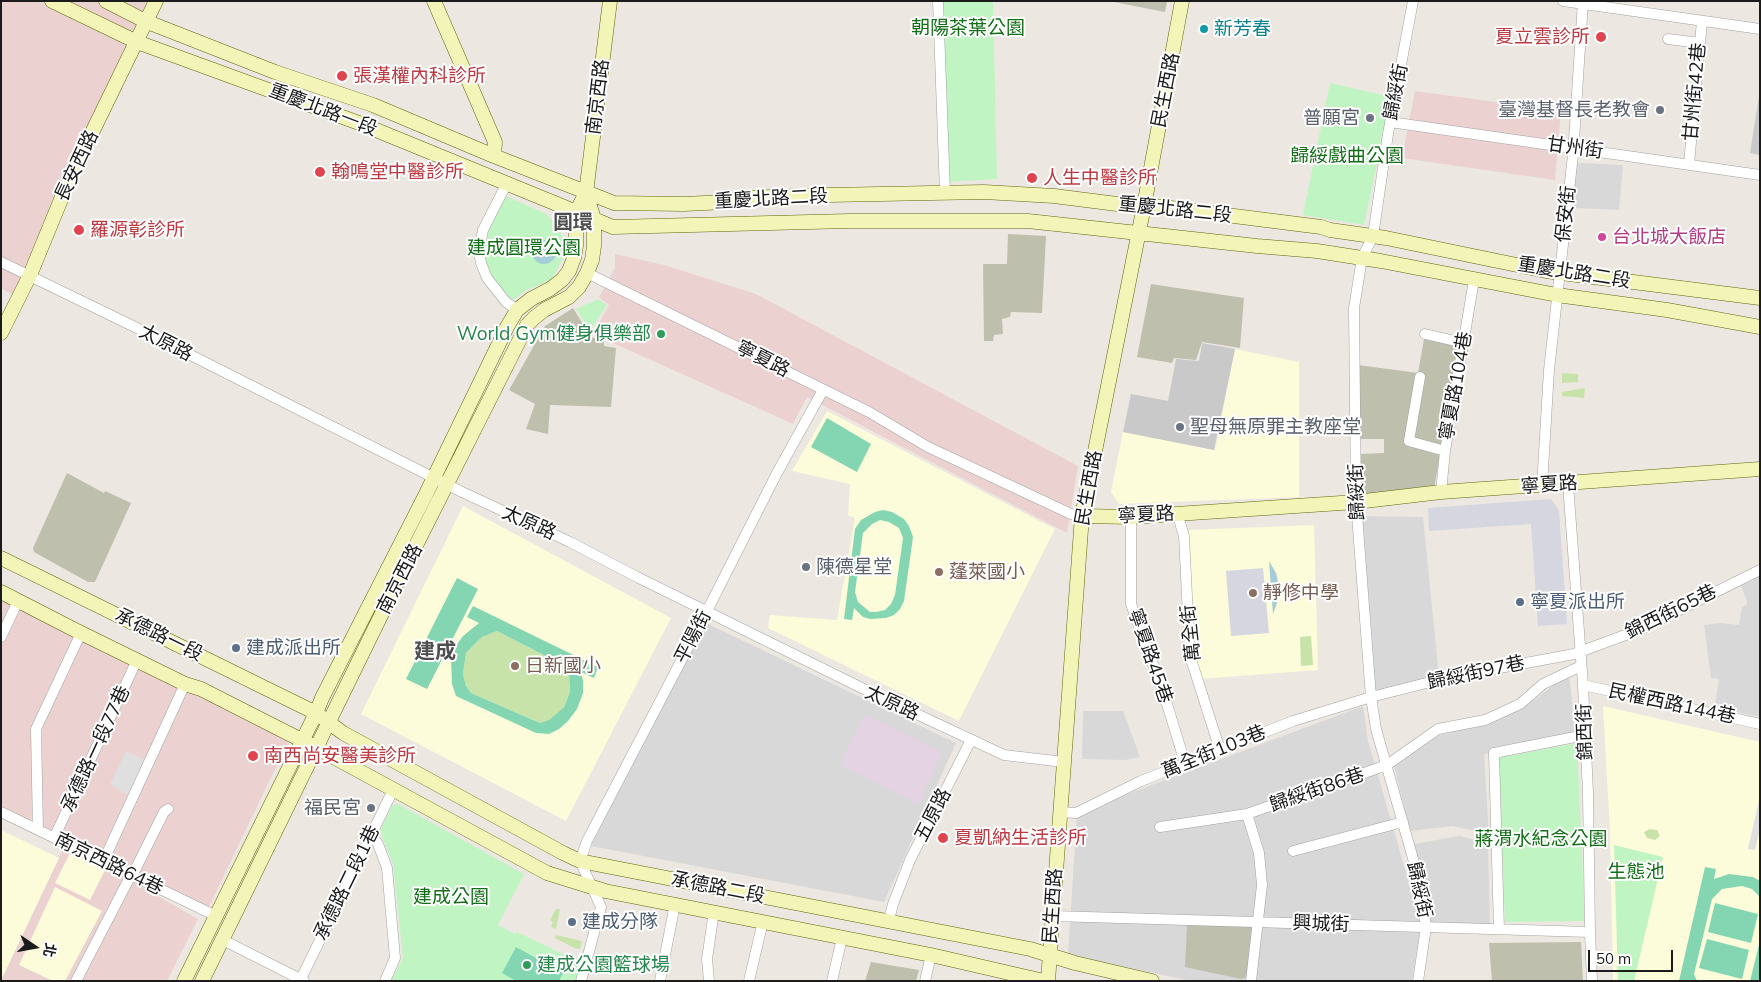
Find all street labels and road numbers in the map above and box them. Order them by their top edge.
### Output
street label: 甘州街42巷 [1679,42,1711,142]
street label: 民生西路 [1148,51,1184,129]
street label: 南京西路 [582,58,614,136]
street label: 歸綏街 [1379,62,1413,122]
street label: 重慶北路一段 [266,79,380,141]
street label: 長安西路 [51,127,103,205]
street label: 甘州街 [1545,133,1605,163]
street label: 保安街 [1552,184,1580,244]
street label: 重慶北路二段 [713,185,829,213]
street label: 重慶北路二段 [1117,193,1233,227]
street label: 重慶北路二段 [1516,253,1632,293]
street label: 太原路 [135,320,197,366]
street label: 寧夏路104巷 [1435,330,1477,442]
street label: 寧夏路 [732,336,794,382]
street label: 民生西路 [1071,449,1107,527]
street label: 歸綏街 [1345,463,1369,521]
street label: 寧夏路 [1520,472,1578,498]
street label: 太原路 [498,501,560,545]
street label: 寧夏路 [1117,502,1175,528]
street label: 南京西路 [373,540,427,618]
street label: 錦西街65巷 [1622,580,1720,644]
street label: 萬全街 [1177,603,1205,663]
street label: 承德路一段 [111,604,207,666]
street label: 平陽街 [670,606,716,668]
street label: 寧夏路45巷 [1123,606,1177,706]
street label: 歸綏街97巷 [1425,652,1527,694]
street label: 民權西路144巷 [1606,679,1738,729]
street label: 太原路 [861,681,923,725]
street label: 承德路一段77巷 [57,682,135,816]
street label: 錦西街 [1573,703,1597,761]
street label: 萬全街103巷 [1159,721,1269,783]
street label: 歸綏街86巷 [1267,763,1367,817]
street label: 五原路 [910,784,956,846]
street label: 承德路二段1巷 [309,822,385,944]
street label: 南京西路64巷 [51,828,167,900]
street label: 歸綏街 [1402,860,1436,920]
street label: 民生西路 [1039,867,1067,945]
street label: 承德路二段 [669,868,767,908]
street label: 興城街 [1292,912,1350,936]

